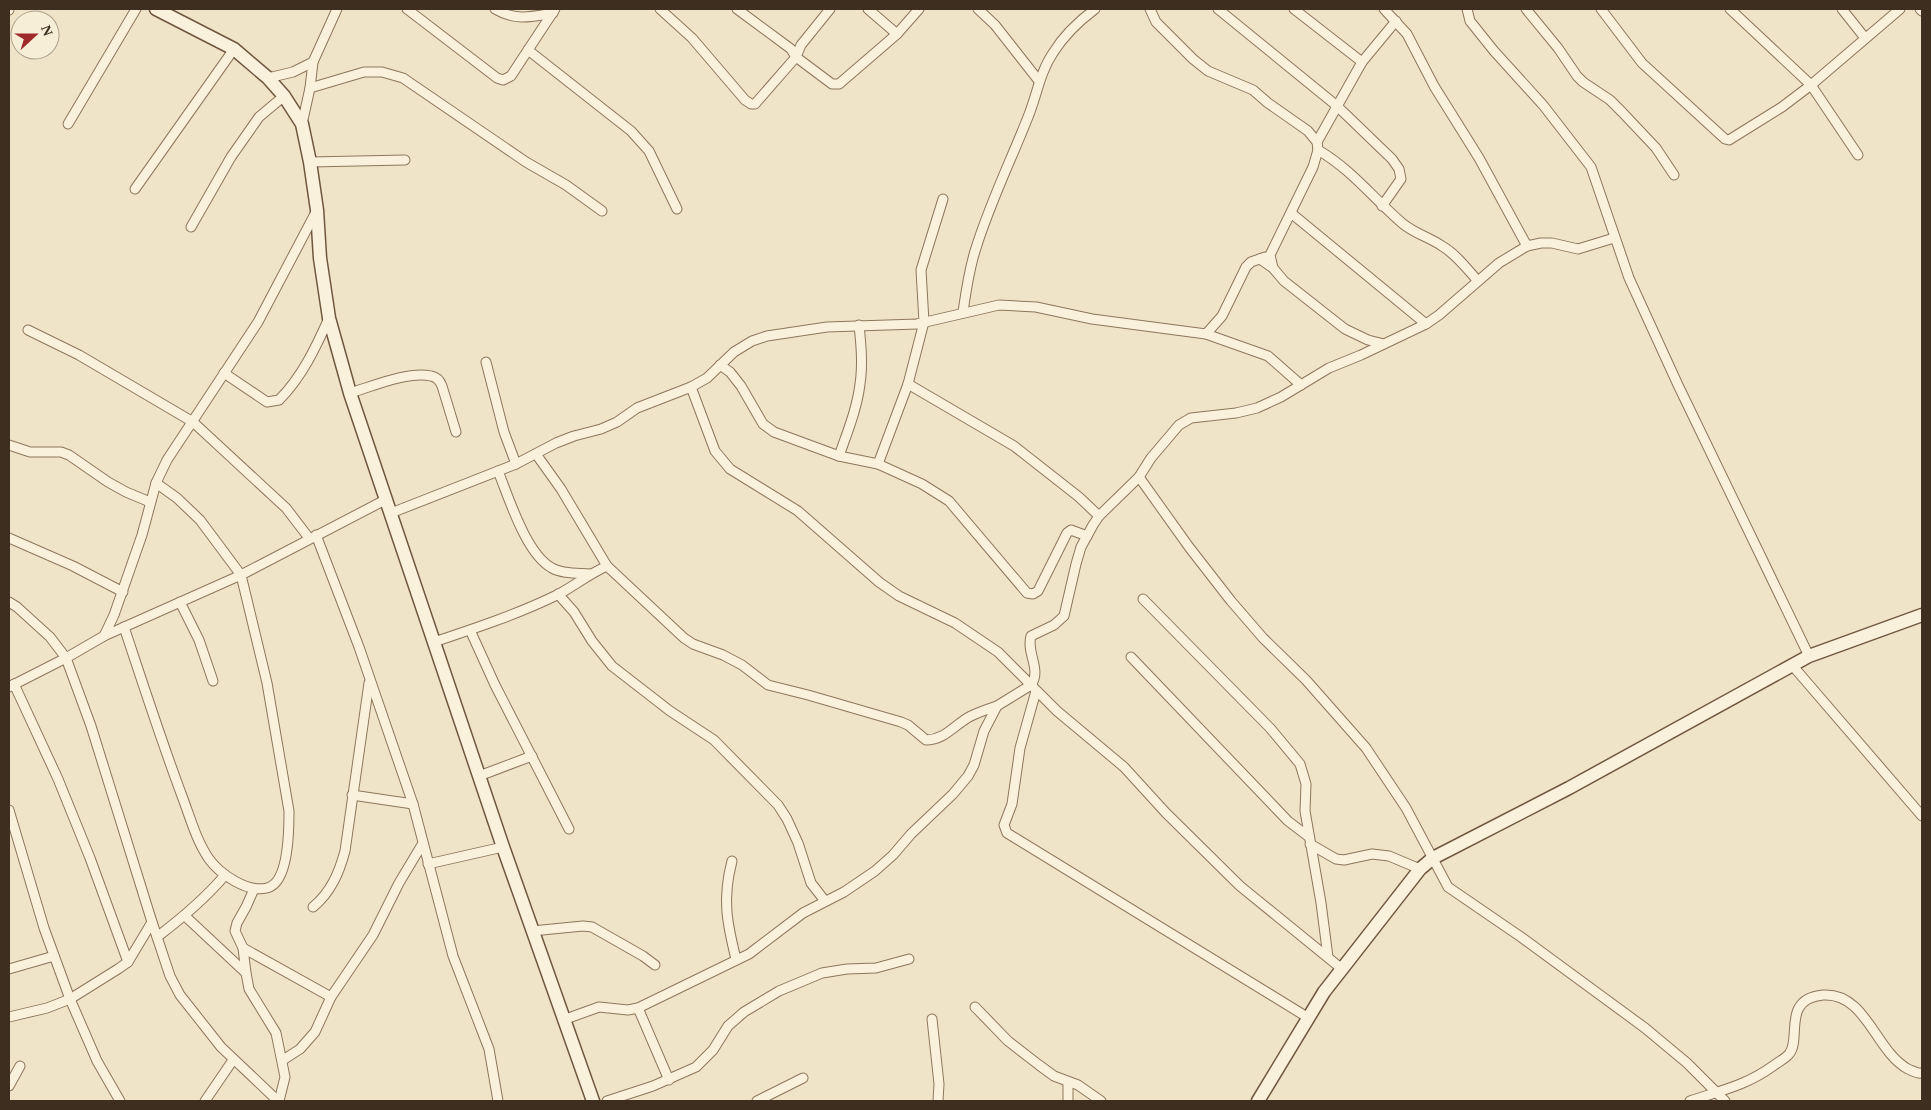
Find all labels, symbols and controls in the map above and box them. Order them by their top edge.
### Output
north arrow [10,10,60,60]
text: N [38,23,55,38]

